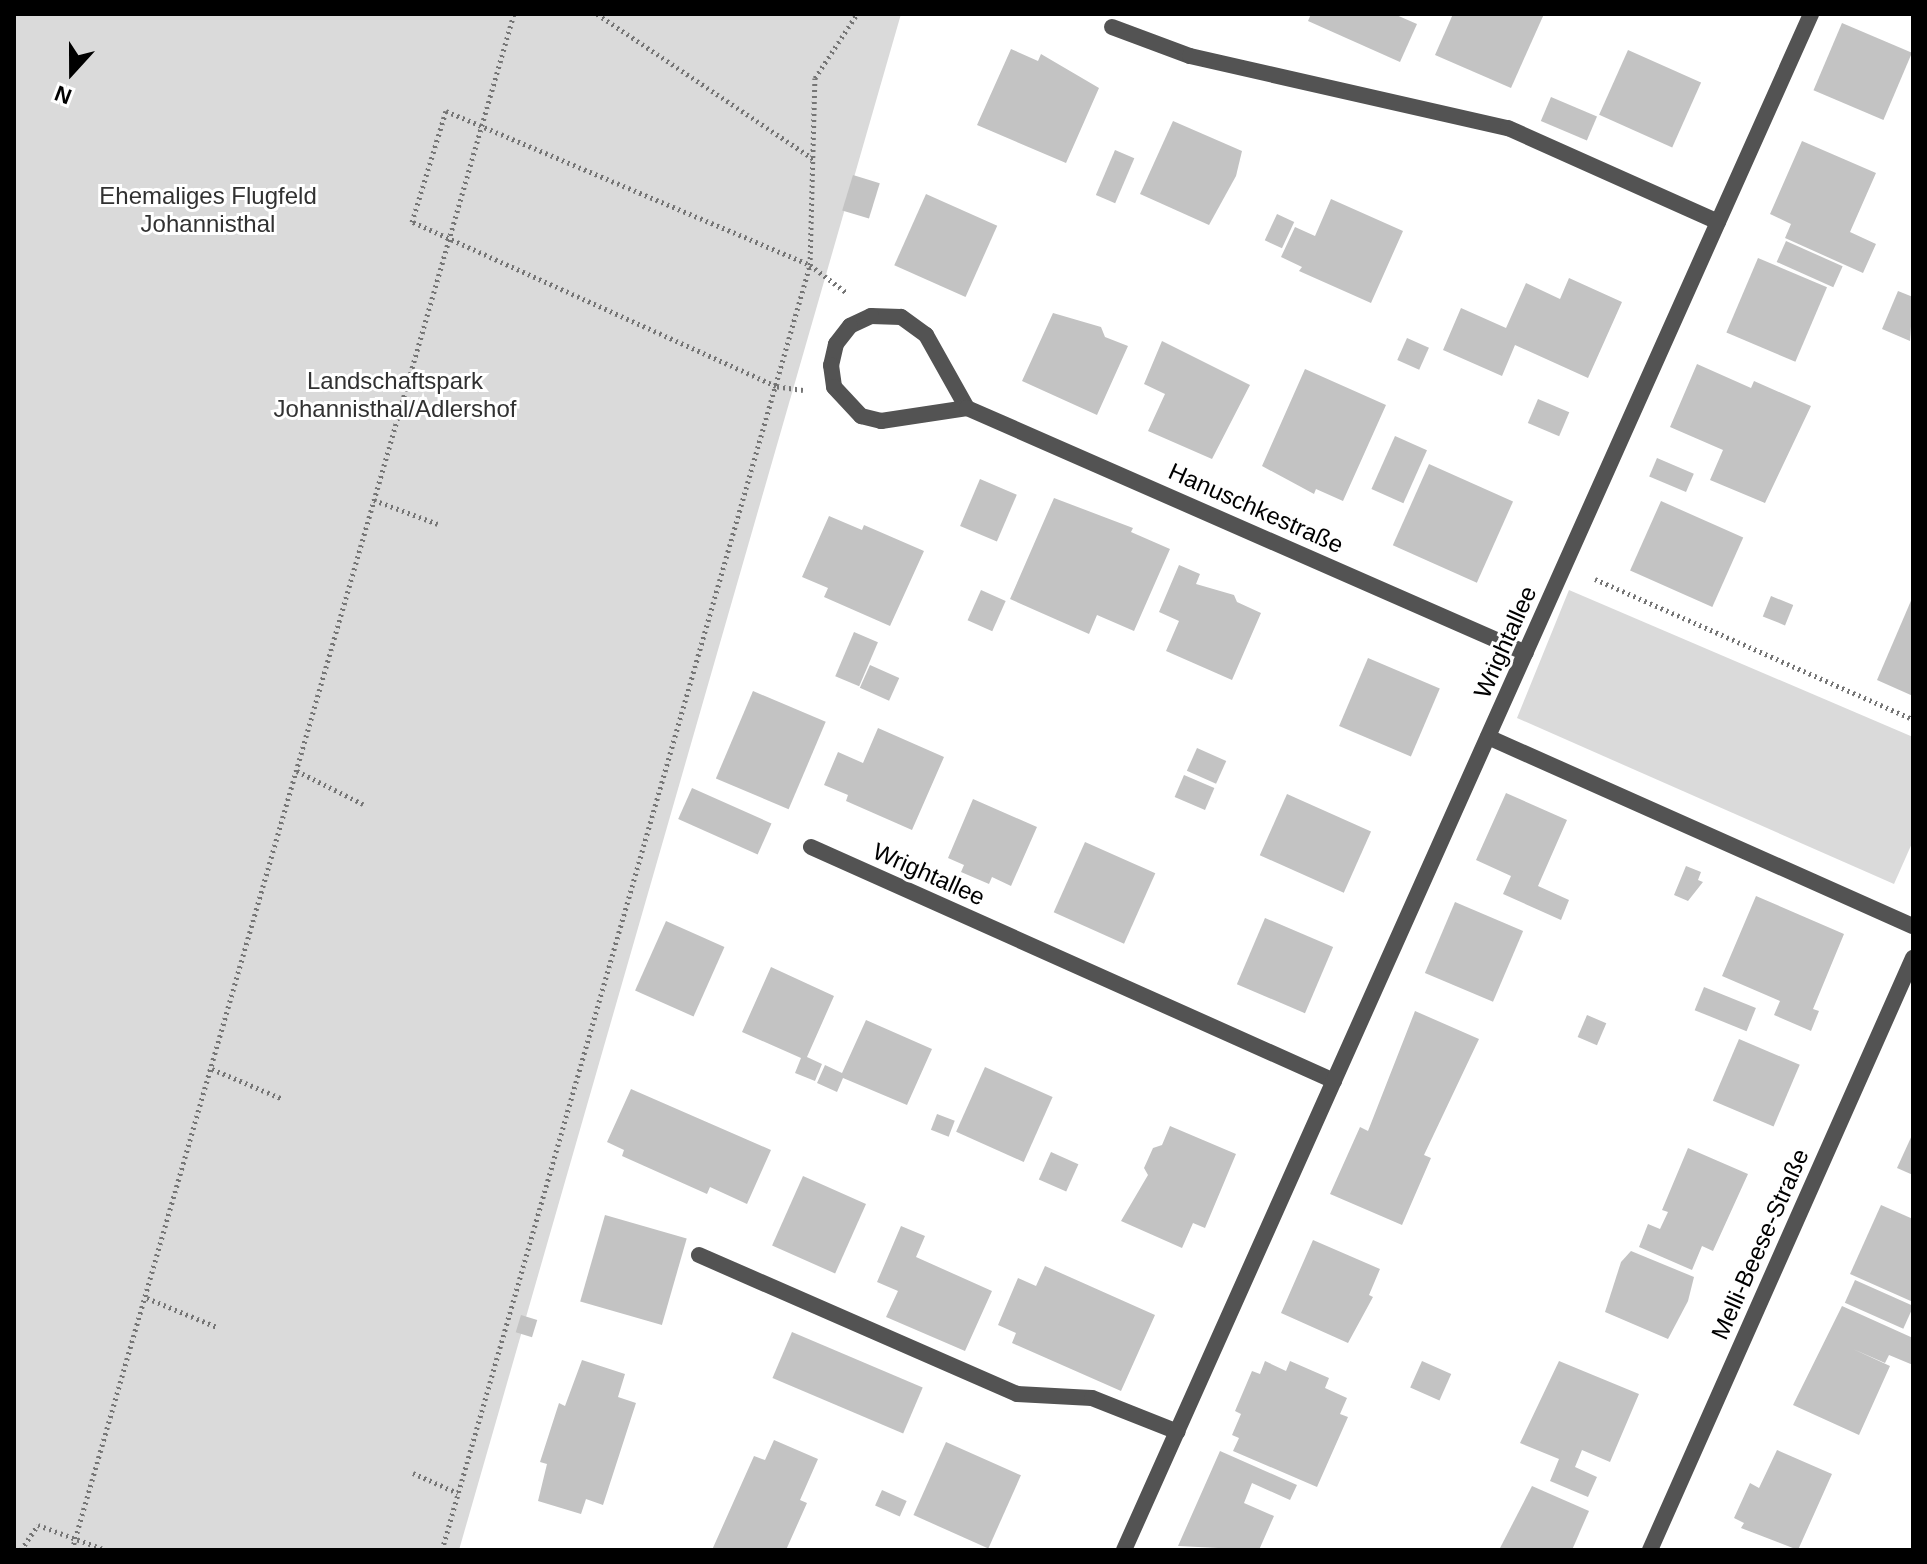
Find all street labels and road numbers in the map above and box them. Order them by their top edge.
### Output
street label: Hanuschkestraße [1164,457,1348,559]
street label: Wrightallee [1468,582,1542,702]
street label: Wrightallee [869,837,989,911]
street label: Melli-Beese-Straße [1705,1144,1815,1344]

